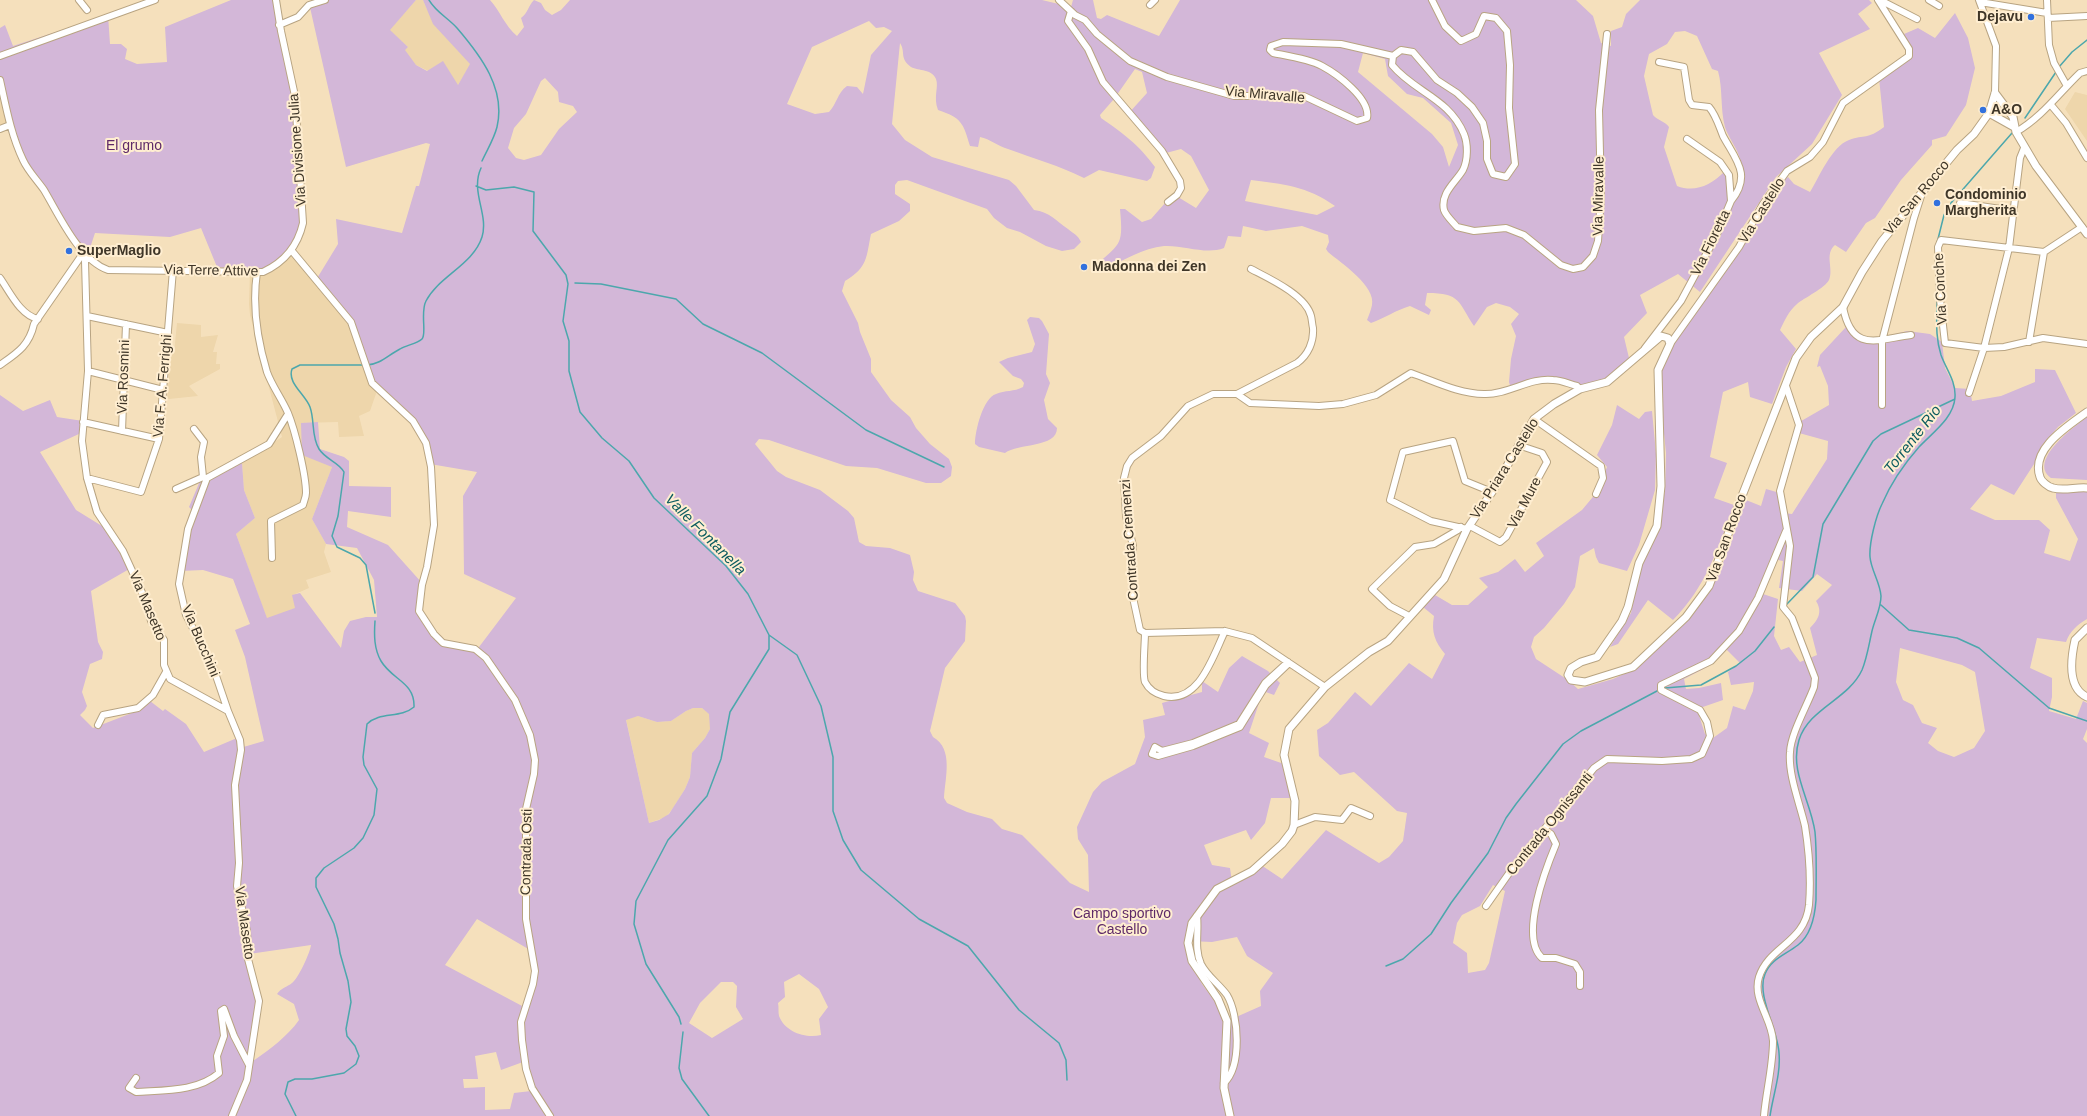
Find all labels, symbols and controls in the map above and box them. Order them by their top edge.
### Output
place label: Dejavu [1977,9,2023,25]
marker: Dejavu [2026,12,2036,22]
street label: Via Miravalle [1224,83,1306,107]
street label: Via Divisione Julia [286,93,310,207]
place label: A&O [1991,102,2022,118]
marker: A&O [1978,105,1988,115]
park label: El grumo [106,138,162,154]
street label: Via Miravalle [1590,156,1608,236]
street label: Via San Rocco [1881,157,1953,239]
street label: Via Castello [1735,175,1789,247]
place label: Condominio Margherita [1945,187,2027,220]
marker: Condominio Margherita [1932,198,1942,208]
street label: Via Fioretta [1688,207,1734,279]
place label: SuperMaglio [77,243,161,259]
marker: SuperMaglio [64,246,74,256]
street label: Via Conche [1931,253,1951,325]
place label: Madonna dei Zen [1092,259,1206,275]
street label: Via Terre Attive [164,262,258,280]
marker: Madonna dei Zen [1079,262,1089,272]
street label: Via F. A. Ferrighi [150,334,176,438]
street label: Via Rosmini [114,340,134,414]
water label: Torrente Rio [1881,402,1945,478]
street label: Via Priara Castello [1467,415,1543,523]
street label: Via Mure [1504,474,1546,532]
street label: Contrada Cremenzi [1117,479,1143,601]
water label: Valle Fontanella [661,491,749,579]
street label: Via San Rocco [1703,492,1751,584]
street label: Via Masetto [125,569,169,643]
street label: Via Bucchini [177,602,223,680]
street label: Contrada Ognissanti [1503,769,1597,879]
street label: Contrada Osti [518,809,536,895]
street label: Via Masetto [231,885,257,961]
park label: Campo sportivo Castello [1073,906,1171,938]

